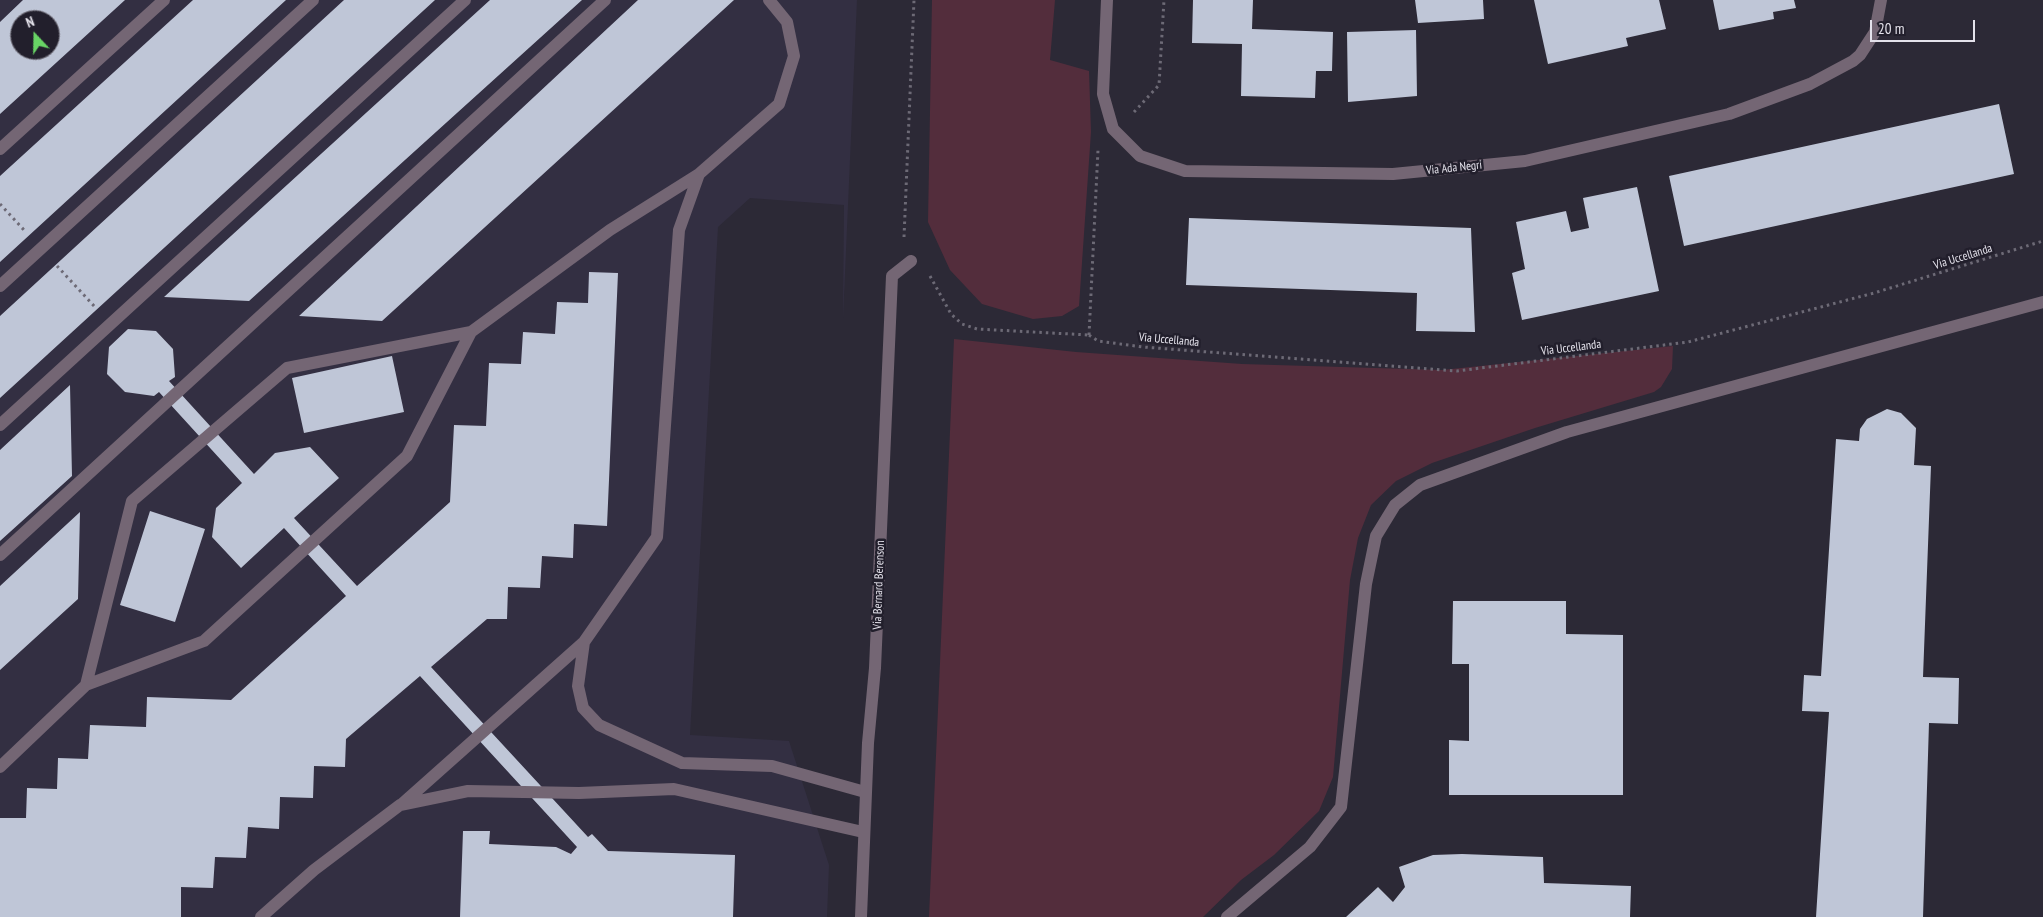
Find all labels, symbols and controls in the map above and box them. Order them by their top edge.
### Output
north arrow [10,10,60,60]
scale bar [1873,10,1978,42]
text: N [23,12,37,32]
text: 20 m [1878,19,1904,38]
street label: Via Ada Negri [1425,158,1483,178]
street label: Via Uccellanda [1932,241,1994,273]
street label: Via Uccellanda [1138,330,1200,350]
street label: Via Uccellanda [1540,337,1602,359]
street label: Via Bernard Berenson [870,540,888,630]

